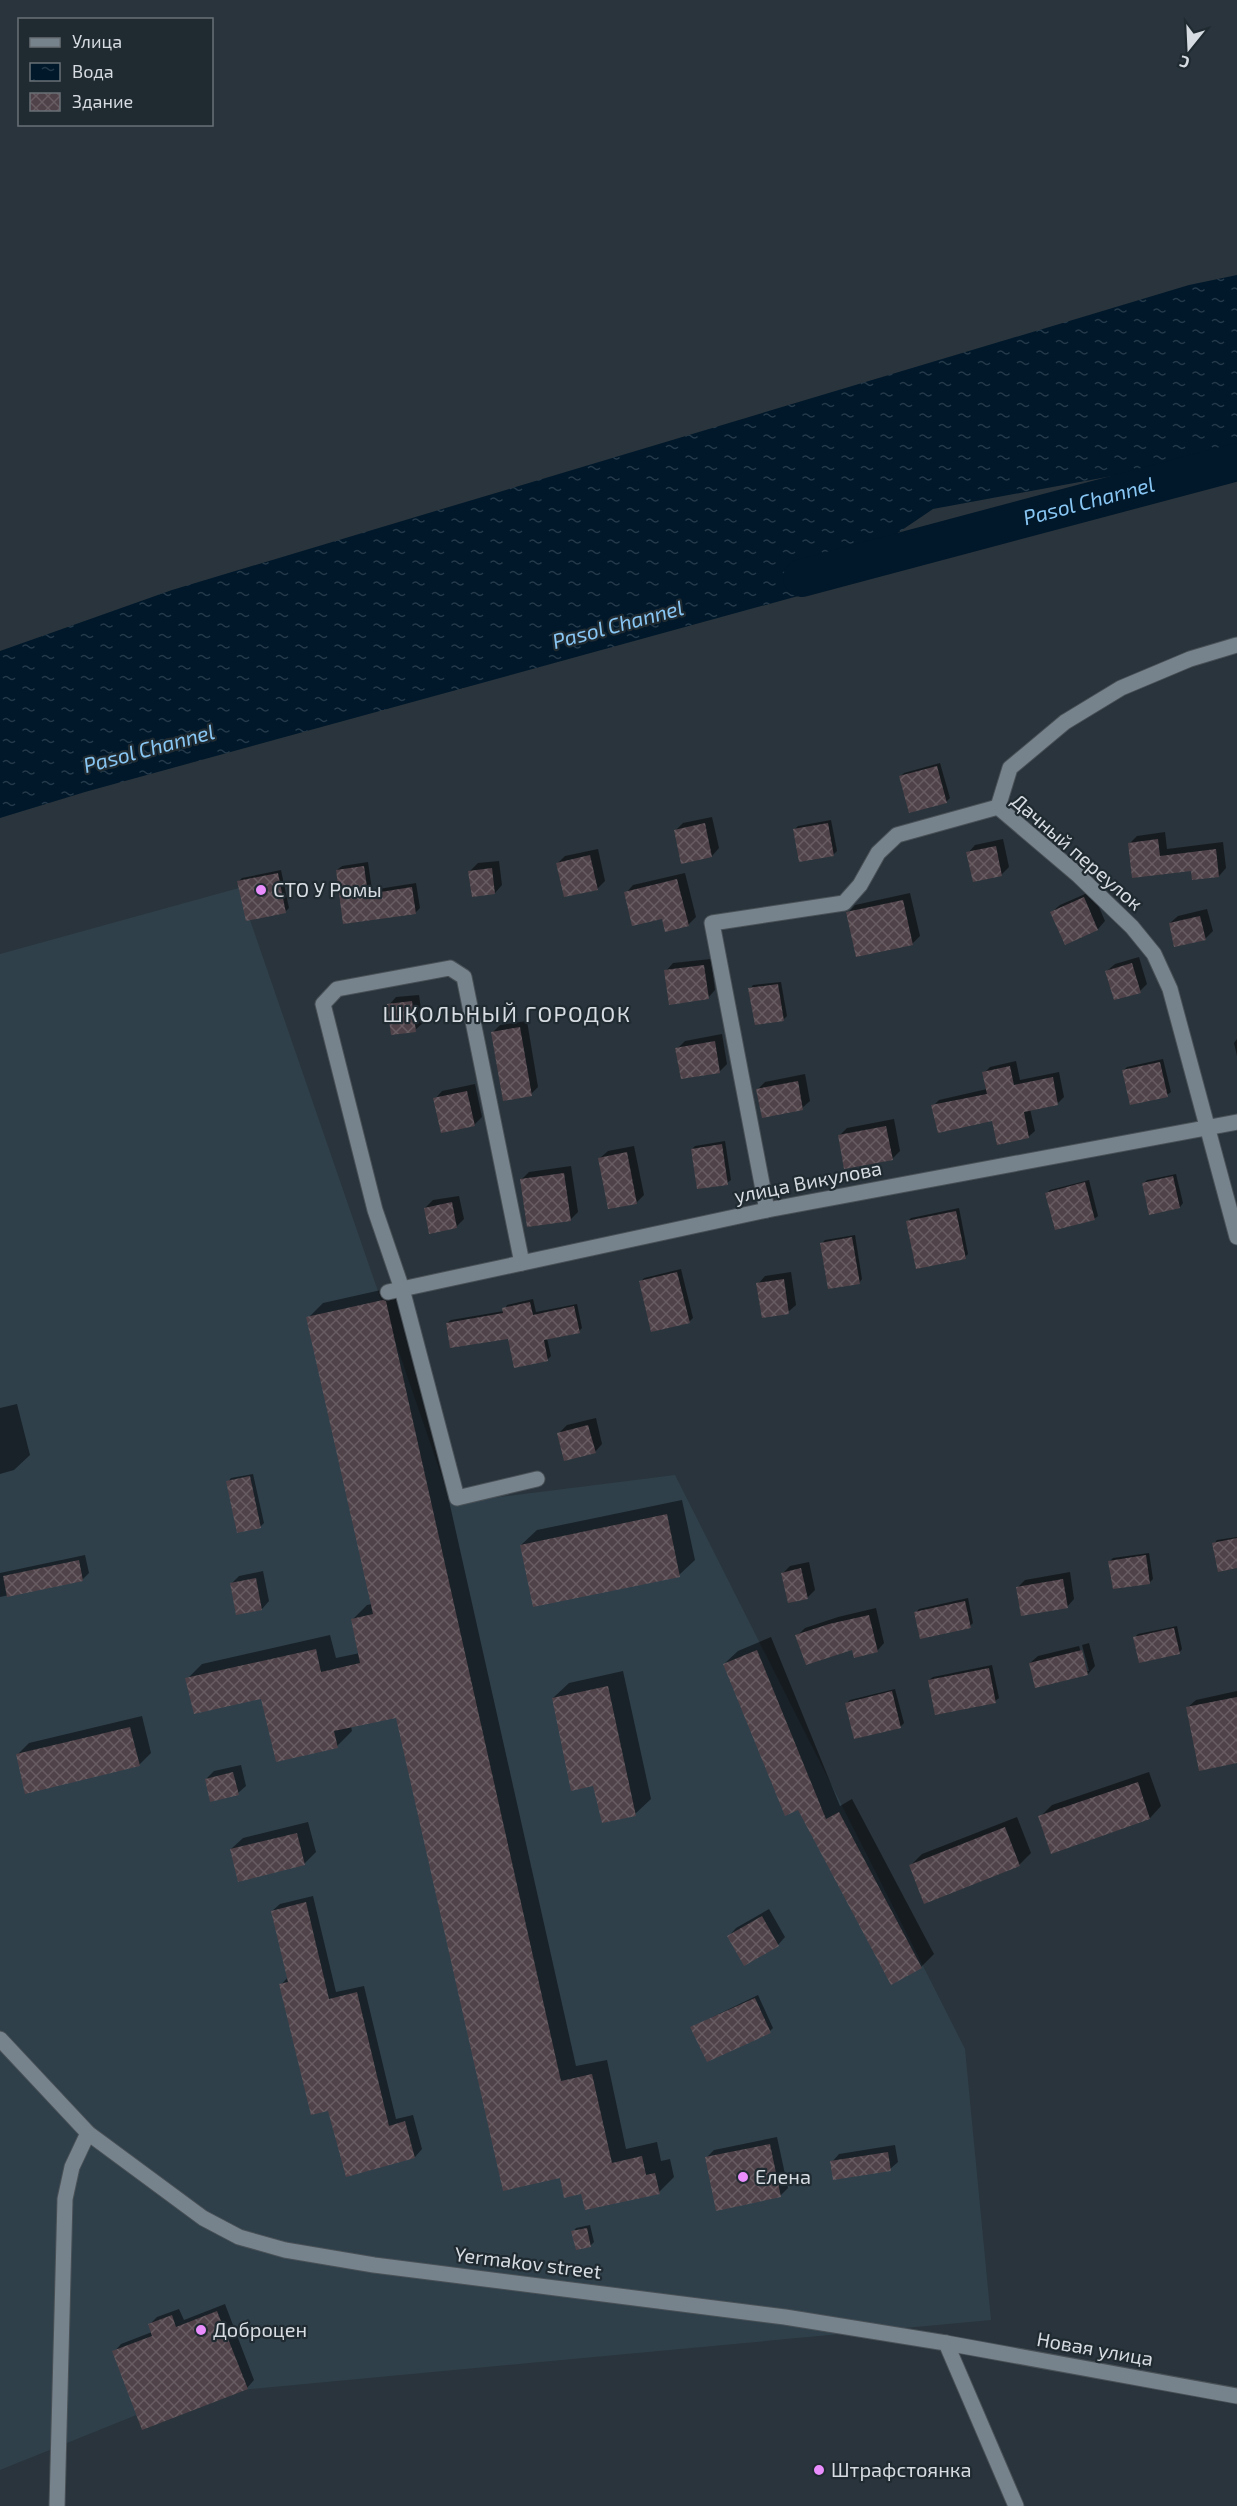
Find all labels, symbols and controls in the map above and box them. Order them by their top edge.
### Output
legend [18,18,213,126]
north arrow [1159,18,1219,78]
text: Улица [72,30,122,52]
text: С [1177,52,1192,73]
text: Вода [72,60,114,82]
text: Здание [72,90,133,112]
water label: Pasol Channel [1020,471,1157,529]
water label: Pasol Channel [549,594,686,653]
water label: Pasol Channel [80,718,217,777]
street label: Дачный переулок [1007,788,1148,916]
place label: СТО У Ромы [273,877,382,901]
marker: СТО У Ромы [254,883,268,897]
district label: ШКОЛЬНЫЙ ГОРОДОК [383,1000,631,1026]
street label: улица Викулова [732,1155,884,1208]
place label: Елена [755,2164,811,2188]
marker: Елена [736,2170,750,2184]
street label: Yermakov street [453,2241,603,2283]
place label: Доброцен [213,2317,307,2341]
marker: Доброцен [194,2323,208,2337]
street label: Новая улица [1035,2326,1155,2371]
place label: Штрафстоянка [831,2457,972,2481]
marker: Штрафстоянка [812,2463,826,2477]

